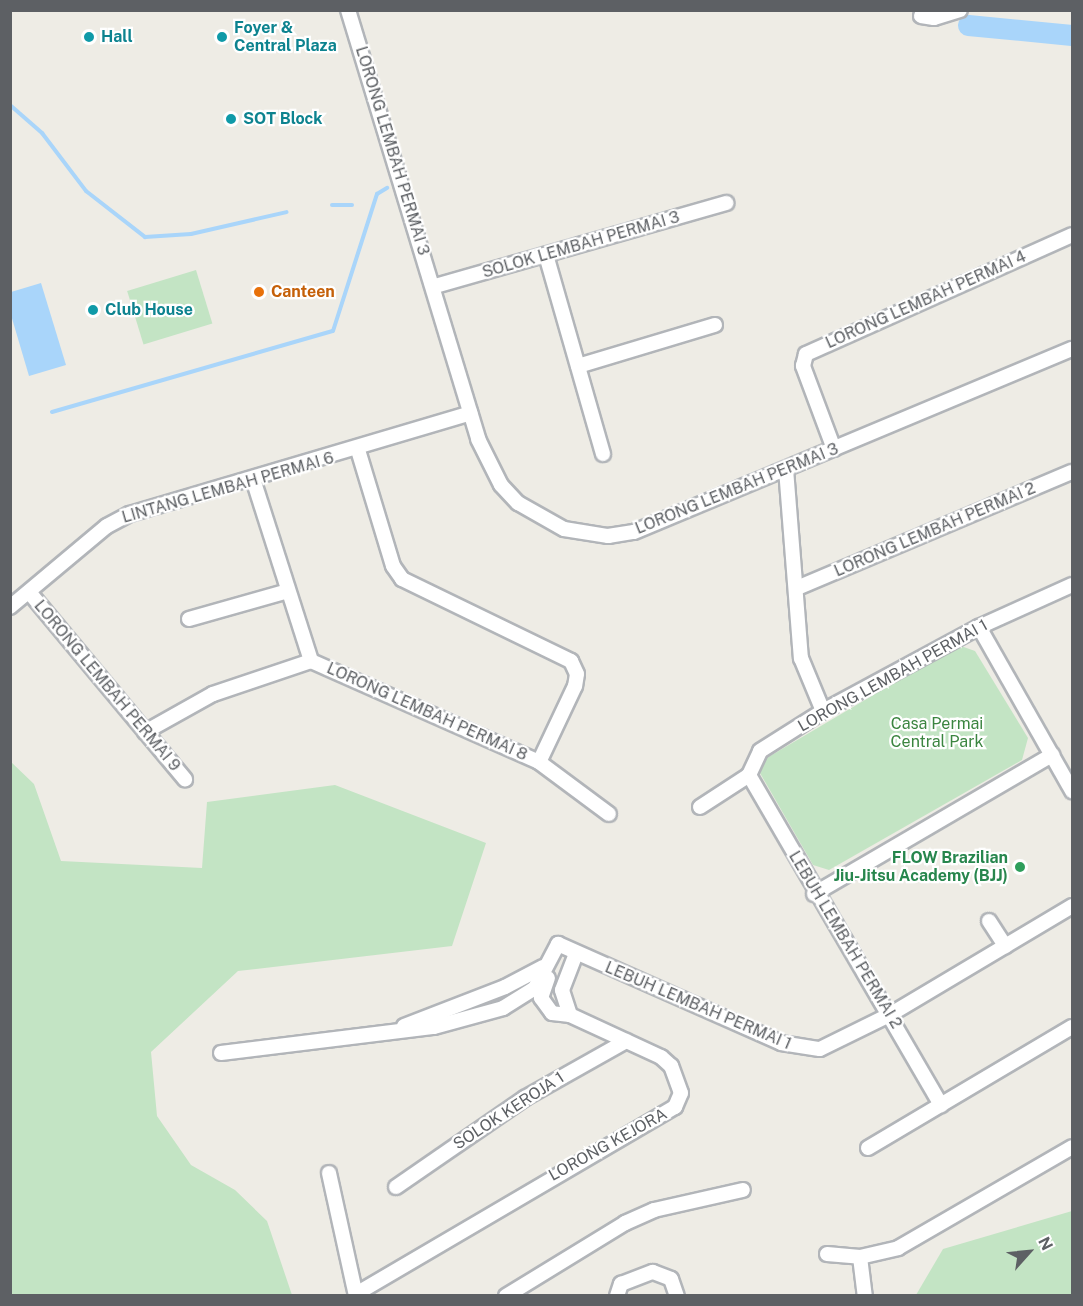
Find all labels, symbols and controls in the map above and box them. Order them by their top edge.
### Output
place label: Foyer & Central Plaza [234,18,337,56]
place label: Hall [101,27,133,47]
marker: Hall [82,30,96,44]
marker: Foyer & Central Plaza [215,30,229,44]
street label: LORONG LEMBAH PERMAI 3 [351,44,433,258]
place label: SOT Block [243,109,323,129]
marker: SOT Block [224,112,238,126]
street label: SOLOK LEMBAH PERMAI 3 [480,208,682,282]
street label: LORONG LEMBAH PERMAI 4 [823,247,1029,353]
place label: Canteen [271,282,335,302]
marker: Canteen [252,285,266,299]
place label: Club House [105,300,193,320]
marker: Club House [86,303,100,317]
street label: LORONG LEMBAH PERMAI 3 [633,439,841,539]
street label: LINTANG LEMBAH PERMAI 6 [120,449,336,527]
street label: LORONG LEMBAH PERMAI 2 [831,479,1039,581]
street label: LORONG LEMBAH PERMAI 9 [30,597,184,775]
street label: LORONG LEMBAH PERMAI 1 [795,616,991,736]
street label: LORONG LEMBAH PERMAI 8 [324,659,530,765]
park label: Casa Permai Central Park [891,714,983,752]
street label: LEBUH LEMBAH PERMAI 2 [784,848,906,1032]
place label: FLOW Brazilian Jiu-Jitsu Academy (BJJ) [834,848,1008,886]
marker: FLOW Brazilian Jiu-Jitsu Academy (BJJ) [1013,860,1027,874]
street label: LEBUH LEMBAH PERMAI 1 [602,958,794,1054]
street label: SOLOK KEROJA 1 [450,1068,568,1154]
street label: LORONG KEJORA [546,1105,670,1185]
north arrow [999,1222,1059,1282]
text: N [1034,1234,1057,1253]

